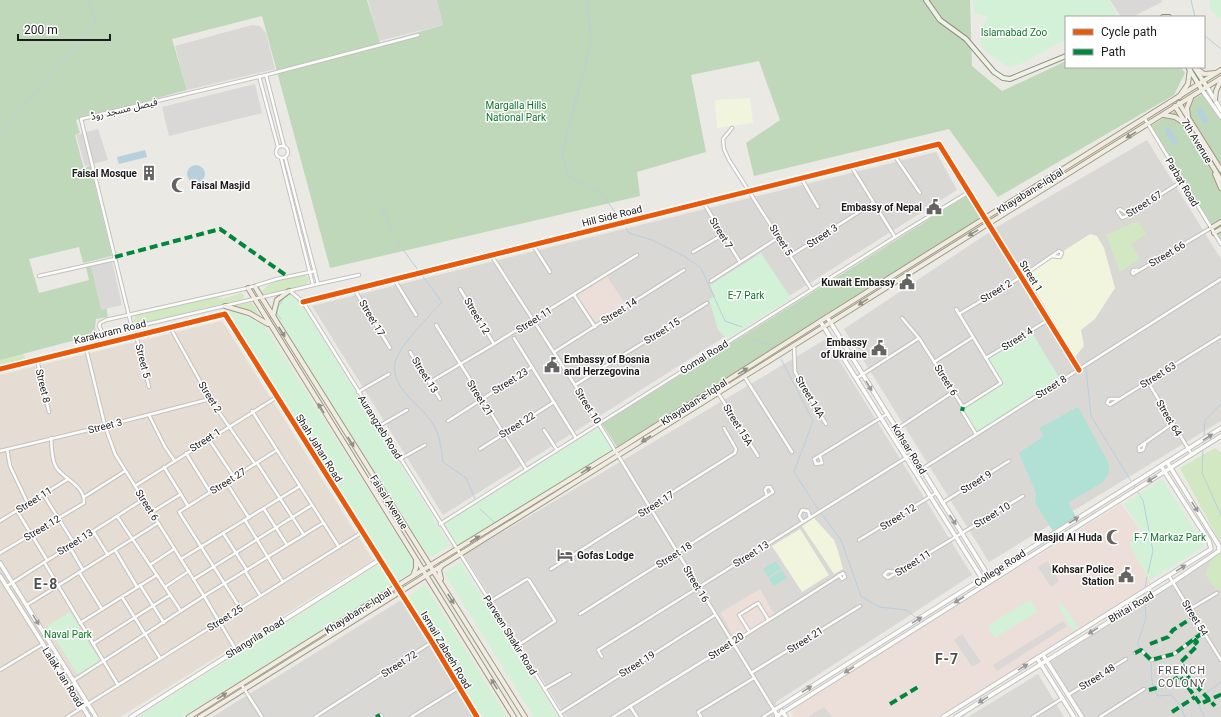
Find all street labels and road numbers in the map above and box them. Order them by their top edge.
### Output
street label: فیصل مسجد روڈ [89,96,159,123]
street label: 7th Avenue [1180,117,1214,165]
street label: Parbat Road [1163,156,1201,208]
street label: Khayaban-e-Iqbal [995,166,1065,216]
street label: Street 67 [1124,189,1164,219]
street label: Hill Side Road [581,203,643,229]
street label: Street 7 [707,215,735,251]
street label: Street 5 [767,222,795,258]
street label: Street 3 [805,222,839,250]
street label: Street 66 [1147,239,1187,269]
street label: Street 1 [1017,258,1045,294]
street label: Street 2 [978,277,1014,305]
street label: Street 12 [462,296,492,336]
street label: Street 14 [599,296,639,326]
street label: Street 17 [357,298,387,338]
street label: Street 11 [514,305,554,335]
street label: Street 15 [642,316,682,346]
street label: Karakuram Road [73,318,147,346]
street label: Street 4 [999,325,1035,353]
street label: Gomal Road [678,338,730,376]
street label: Street 5 [133,343,153,379]
street label: Street 13 [410,355,440,395]
street label: Street 63 [1138,360,1178,390]
street label: Street 6 [932,362,960,398]
street label: Street 23 [490,366,530,396]
street label: Street 8 [34,368,52,404]
street label: Street 8 [1033,373,1069,401]
street label: Street 14A [793,374,827,420]
street label: Khayaban-e-Iqbal [659,377,729,427]
street label: Street 21 [465,378,495,418]
street label: Street 2 [196,379,224,415]
street label: Street 10 [573,386,603,426]
street label: Aurangzeb Road [356,393,404,461]
street label: Street 64 [1154,398,1184,438]
street label: Street 15A [721,402,755,448]
street label: Street 22 [497,410,537,440]
street label: Shah Jahan Road [294,412,344,484]
street label: Street 3 [87,416,123,436]
street label: Kohsar Road [889,422,929,476]
street label: Street 1 [188,426,222,454]
street label: Street 27 [208,466,248,496]
street label: Street 9 [958,468,994,496]
street label: Faisal Avenue [368,473,410,531]
street label: Street 11 [14,485,54,515]
street label: Street 6 [133,487,161,523]
street label: Street 17 [636,489,676,519]
street label: Street 10 [972,500,1012,530]
street label: Street 12 [878,502,918,532]
street label: Street 12 [22,513,62,543]
street label: Street 13 [55,527,95,557]
street label: Street 13 [731,539,771,569]
street label: Street 18 [654,540,694,570]
street label: College Road [972,547,1028,589]
street label: Street 11 [893,548,933,578]
street label: Street 16 [681,564,711,604]
street label: Khayaban-e-Iqbal [323,586,393,636]
street label: Bhitai Road [1106,589,1156,625]
street label: Parveen Shakir Road [481,593,539,677]
street label: Street 54 [1180,598,1210,638]
street label: Street 25 [205,603,245,633]
street label: Ismail Zabeeh Road [419,609,473,691]
street label: Shangrila Road [224,616,286,660]
street label: Street 21 [785,625,825,655]
street label: Street 20 [706,630,746,662]
street label: Lalak Jan Road [40,645,86,709]
street label: Street 72 [379,648,419,680]
street label: Street 19 [617,649,657,679]
street label: Street 48 [1077,662,1117,692]

